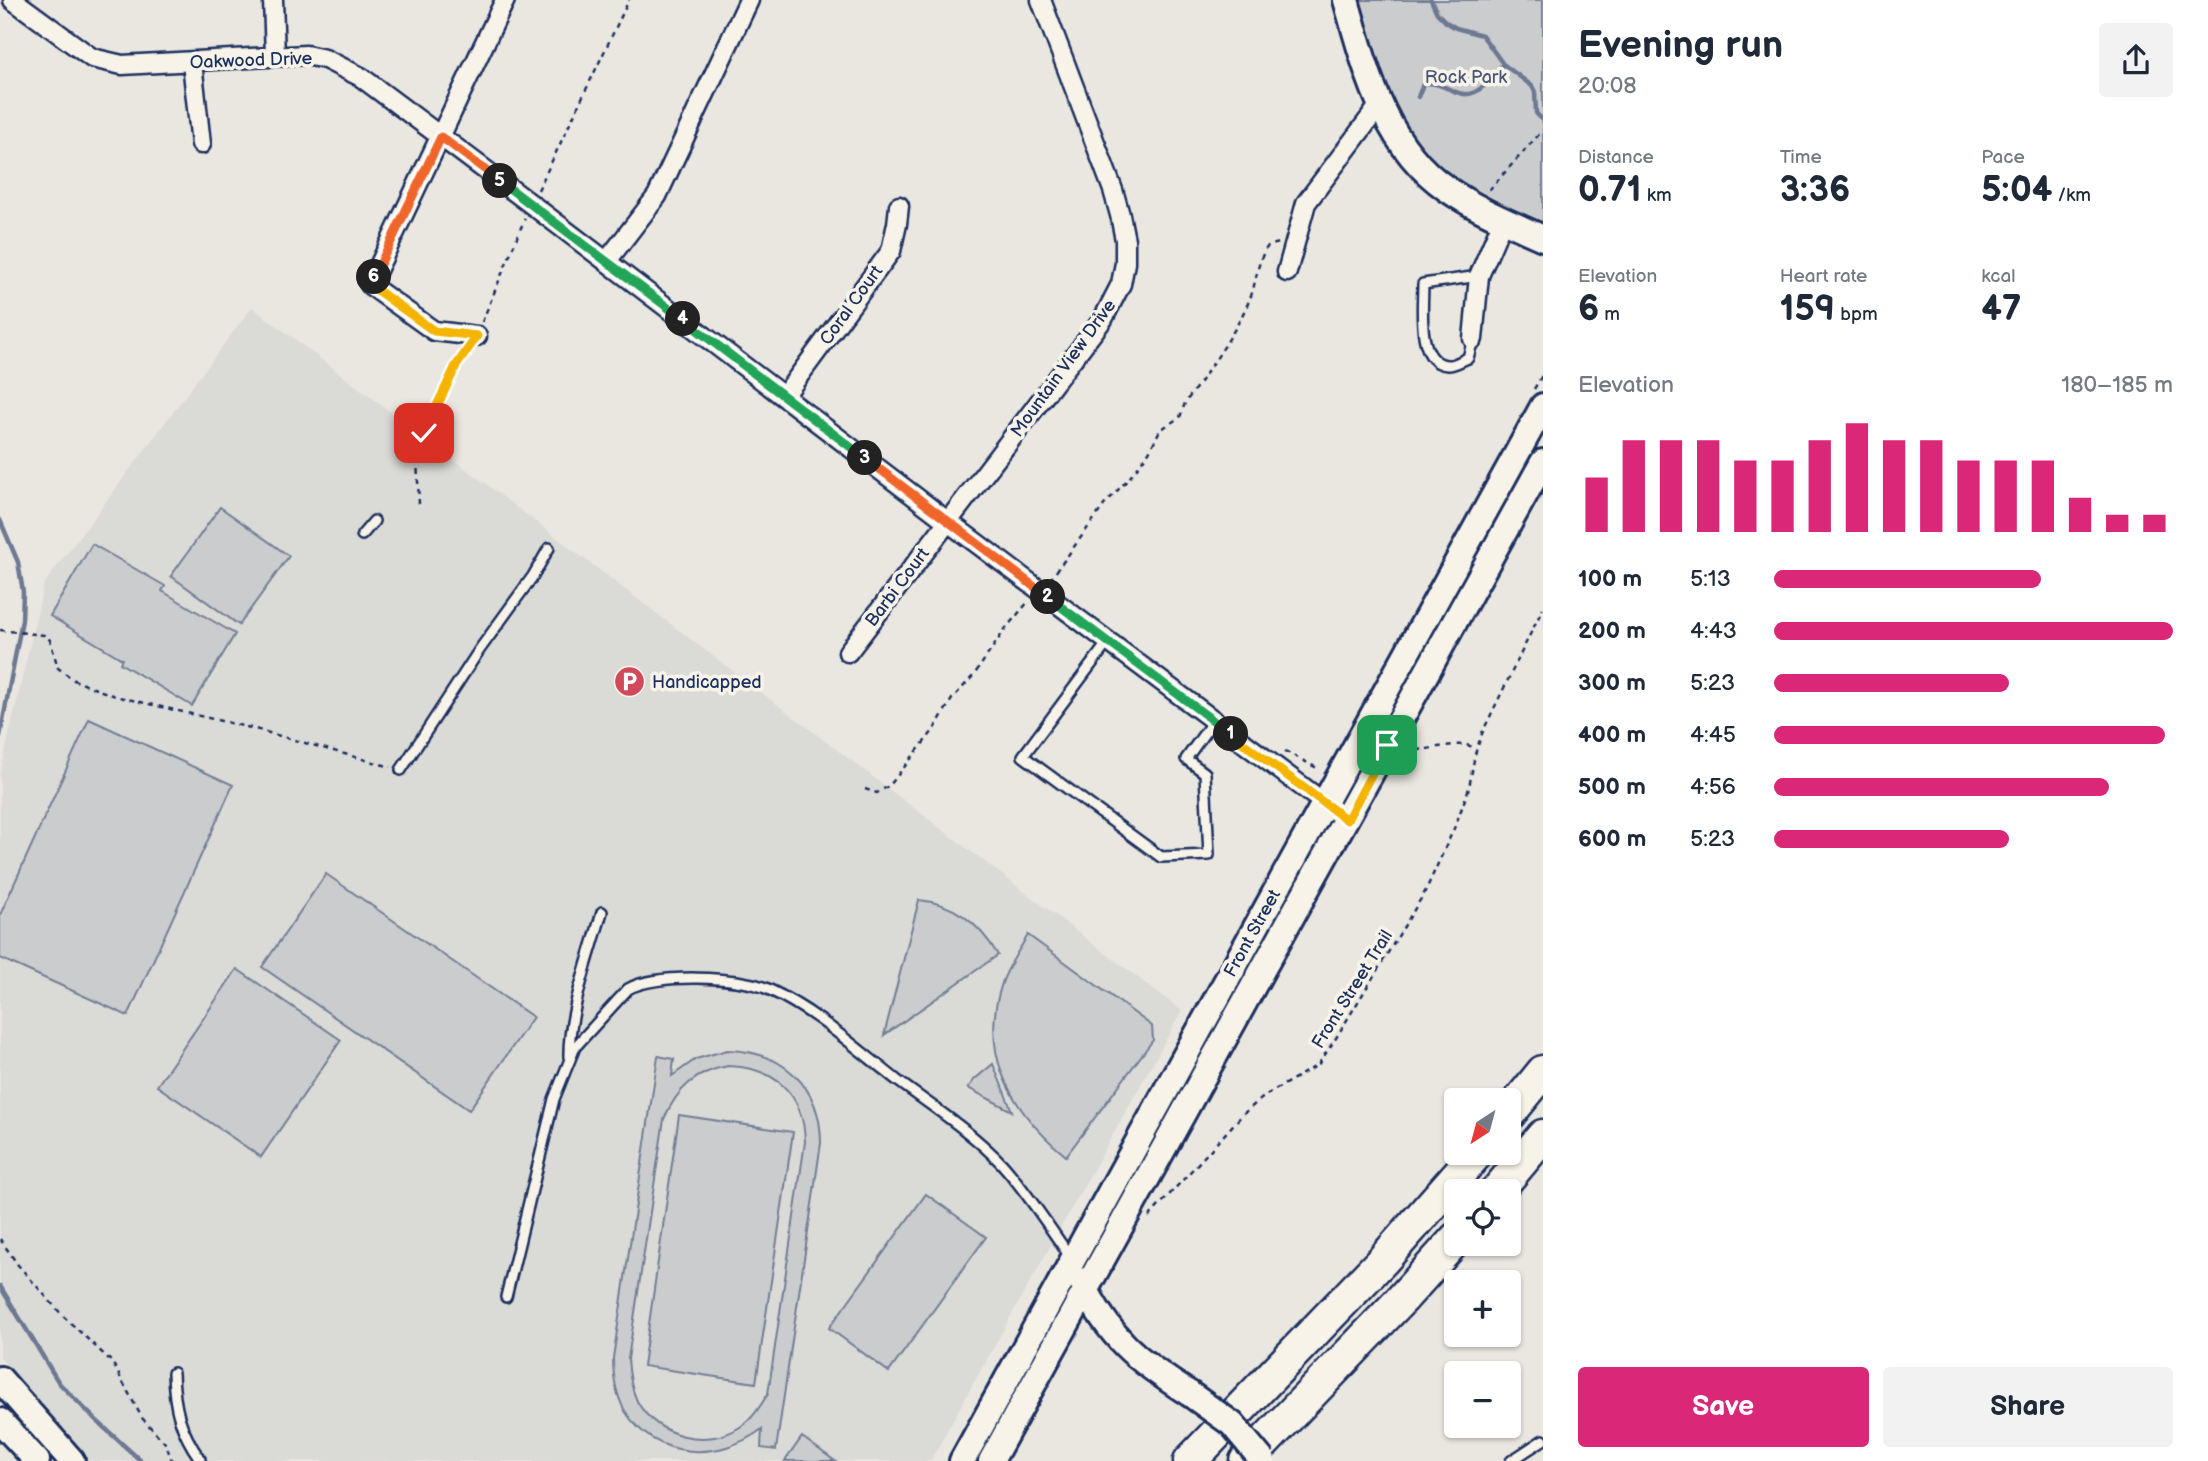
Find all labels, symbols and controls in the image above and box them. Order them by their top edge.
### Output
text: Evening run [1578,23,1783,68]
button: share [2099,23,2173,97]
street label: Oakwood Drive [190,48,313,73]
park label: Rock Park [1425,67,1507,88]
text: 20:08 [1578,72,1637,100]
text: Distance [1578,146,1654,169]
text: Time [1780,146,1822,169]
text: Pace [1981,146,2025,169]
pin: 5 [482,164,518,198]
text: 5 [494,169,505,192]
text: 0.71 [1578,169,1642,212]
text: 3:36 [1780,169,1850,212]
text: 5:04 [1981,169,2052,212]
text: km [1642,184,1672,207]
text: /km [2052,184,2091,207]
pin: 6 [356,260,392,294]
street label: Coral Court [815,261,888,349]
text: 6 [368,265,379,288]
text: Elevation [1578,265,1657,288]
text: Heart rate [1780,265,1867,288]
text: kcal [1981,265,2015,288]
text: 6 [1578,288,1599,331]
text: 159 [1780,288,1835,331]
text: 47 [1981,288,2021,331]
street label: Mountain View Drive [1006,295,1121,441]
pin: 4 [666,302,700,336]
text: m [1599,303,1620,326]
text: bpm [1835,303,1878,326]
text: 4 [677,307,688,330]
text: Elevation [1578,371,1674,399]
text: 180–185 m [2061,371,2173,399]
pin [394,403,454,463]
icon: check [405,414,443,452]
pin: 3 [848,440,882,476]
text: 3 [859,446,870,469]
street label: Barbi Court [861,543,934,631]
text: 100 m [1578,565,1642,593]
text: 5:13 [1690,565,1731,593]
pin: 2 [1030,580,1066,614]
text: 2 [1042,585,1053,608]
text: 200 m [1578,617,1646,645]
text: 4:43 [1690,617,1737,645]
parking icon: Handicapped [612,665,646,699]
text: 300 m [1578,669,1646,697]
text: 5:23 [1690,669,1735,697]
place label: Handicapped [652,672,762,693]
pin [1357,715,1417,775]
pin: 1 [1214,716,1248,752]
text: 400 m [1578,721,1646,749]
text: 4:45 [1690,721,1736,749]
text: 1 [1227,722,1235,745]
icon: arrive [1368,726,1406,764]
text: 500 m [1578,773,1646,801]
text: 4:56 [1690,773,1736,801]
text: 600 m [1578,825,1646,853]
text: 5:23 [1690,825,1735,853]
street label: Front Street [1220,885,1285,981]
street label: Front Street Trail [1308,926,1397,1052]
north arrow [1444,1088,1521,1166]
map controls [1444,1088,1521,1438]
button: locate [1444,1179,1521,1256]
button: + [1444,1270,1521,1347]
button: − [1444,1361,1521,1438]
button: Save [1578,1367,1869,1447]
button: Share [1883,1367,2173,1447]

